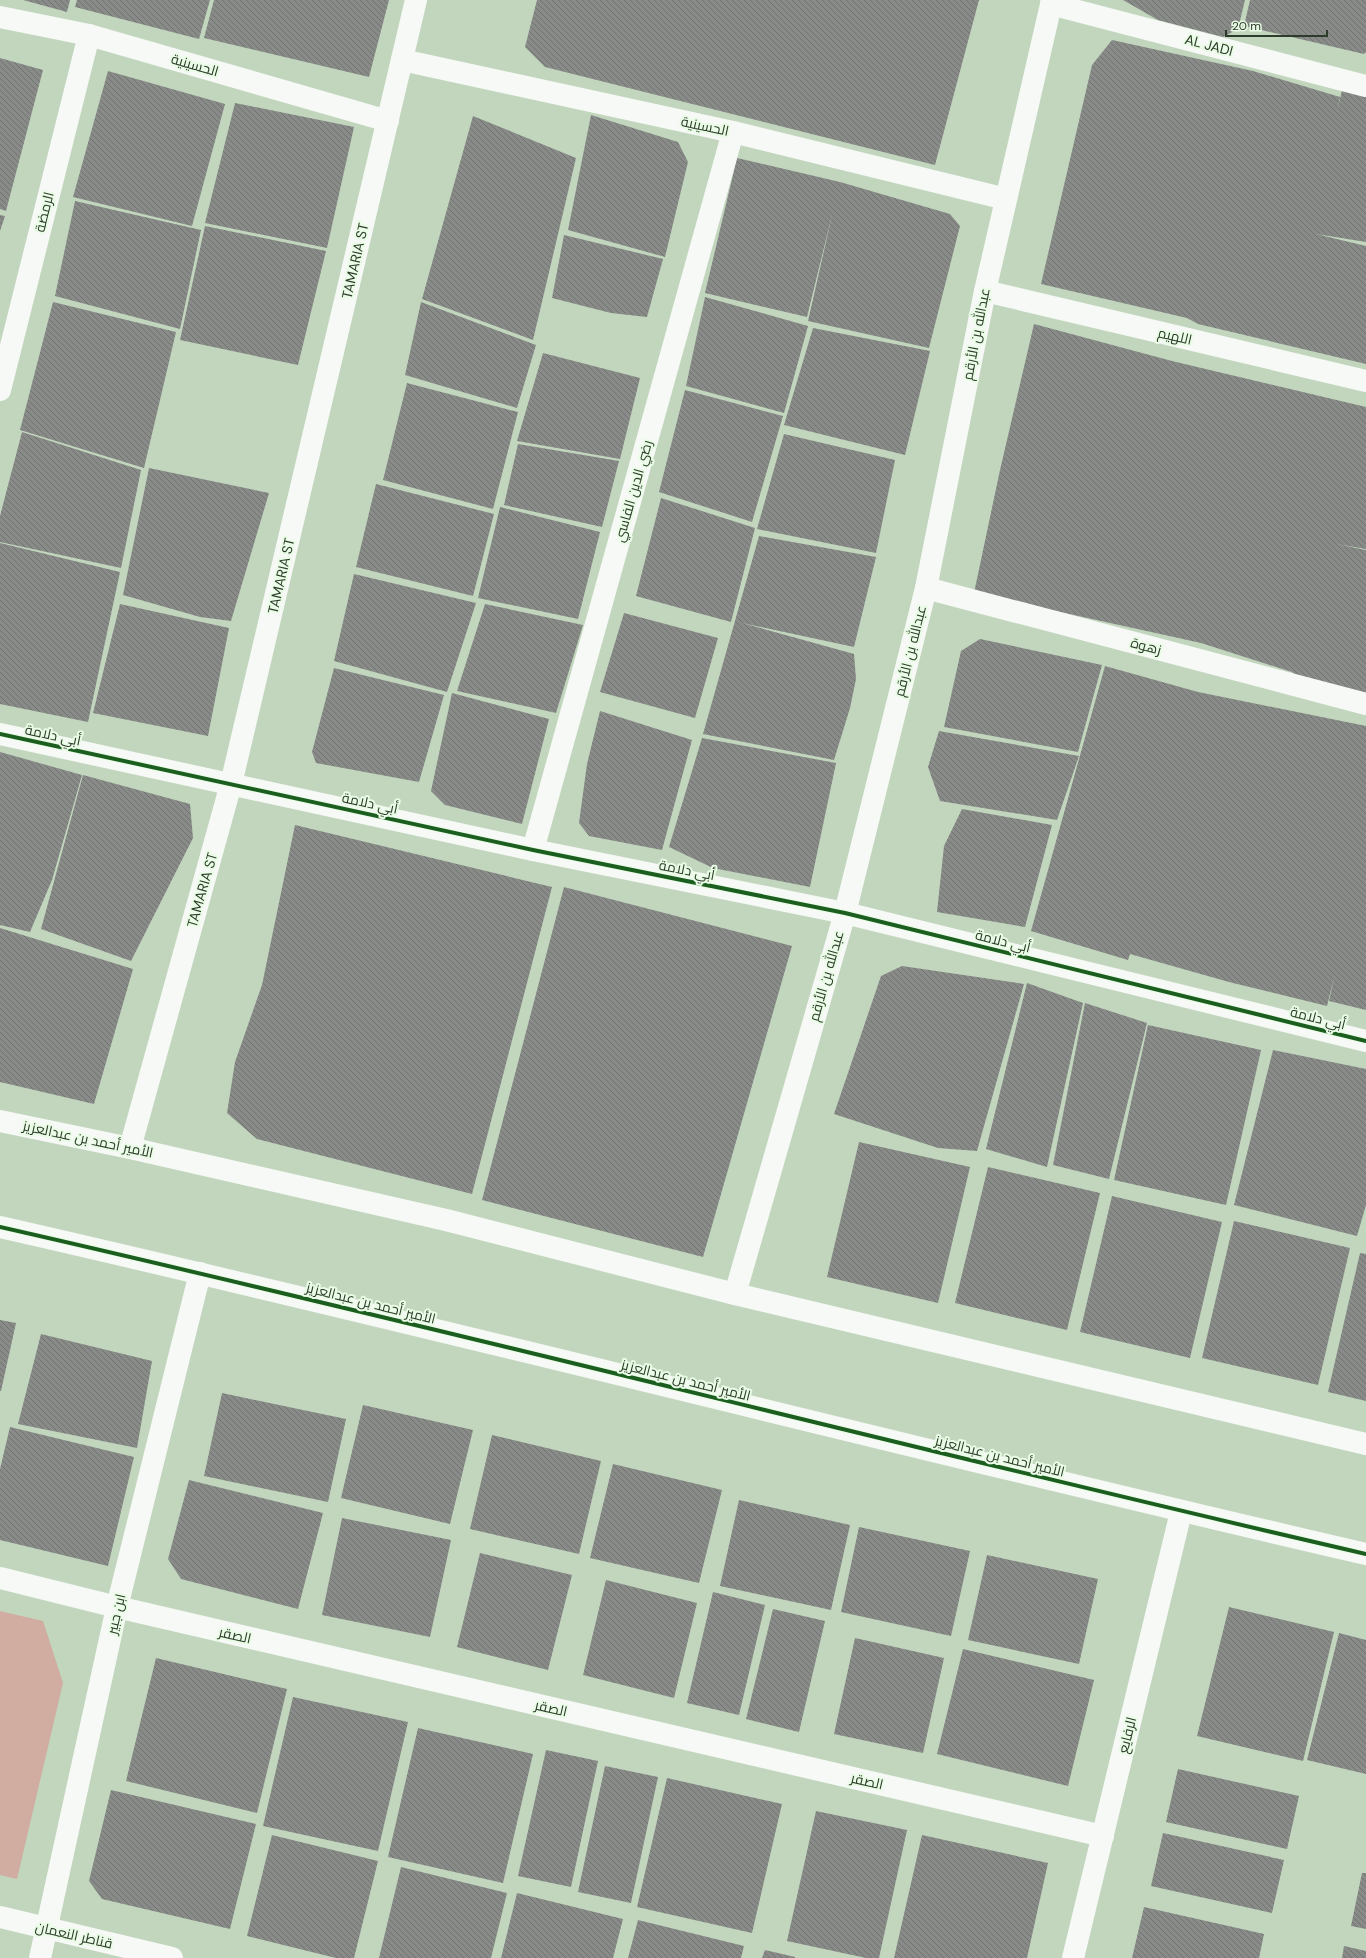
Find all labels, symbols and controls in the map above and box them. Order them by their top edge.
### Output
scale bar [1226,12,1327,38]
text: 20 m [1232,18,1261,34]
street label: AL JADI [1183,30,1235,60]
street label: الحسينية [169,50,221,80]
street label: الحسينية [679,112,731,140]
street label: الرمضة [30,190,58,234]
street label: TAMARIA ST [338,221,373,301]
street label: عبدالله بن الأرقم [958,286,995,382]
street label: اللهيم [1156,323,1194,350]
street label: رضي الدين الفاسي [610,438,658,545]
street label: TAMARIA ST [264,536,299,616]
street label: عبدالله بن الأرقم [890,603,931,699]
street label: زهوة [1129,633,1163,659]
street label: أبي دلامة [23,720,83,753]
street label: أبي دلامة [340,788,400,821]
street label: TAMARIA ST [183,850,221,930]
street label: أبي دلامة [657,856,717,887]
street label: أبي دلامة [973,925,1033,960]
street label: عبدالله بن الأرقم [804,929,849,1024]
street label: أبي دلامة [1288,1002,1348,1037]
street label: الأمير أحمد بن عبدالعزيز [20,1116,155,1162]
street label: الأمير أحمد بن عبدالعزيز [303,1278,438,1328]
street label: الأمير أحمد بن عبدالعزيز [618,1355,753,1405]
street label: الأمير أحمد بن عبدالعزيز [932,1431,1067,1481]
street label: ابن جبير [102,1592,129,1637]
street label: الصقر [216,1622,253,1647]
street label: الصقر [532,1695,569,1720]
street label: الرفايع [1114,1715,1140,1755]
street label: الصقر [848,1768,885,1793]
street label: قناطر النعمان [34,1917,114,1953]

